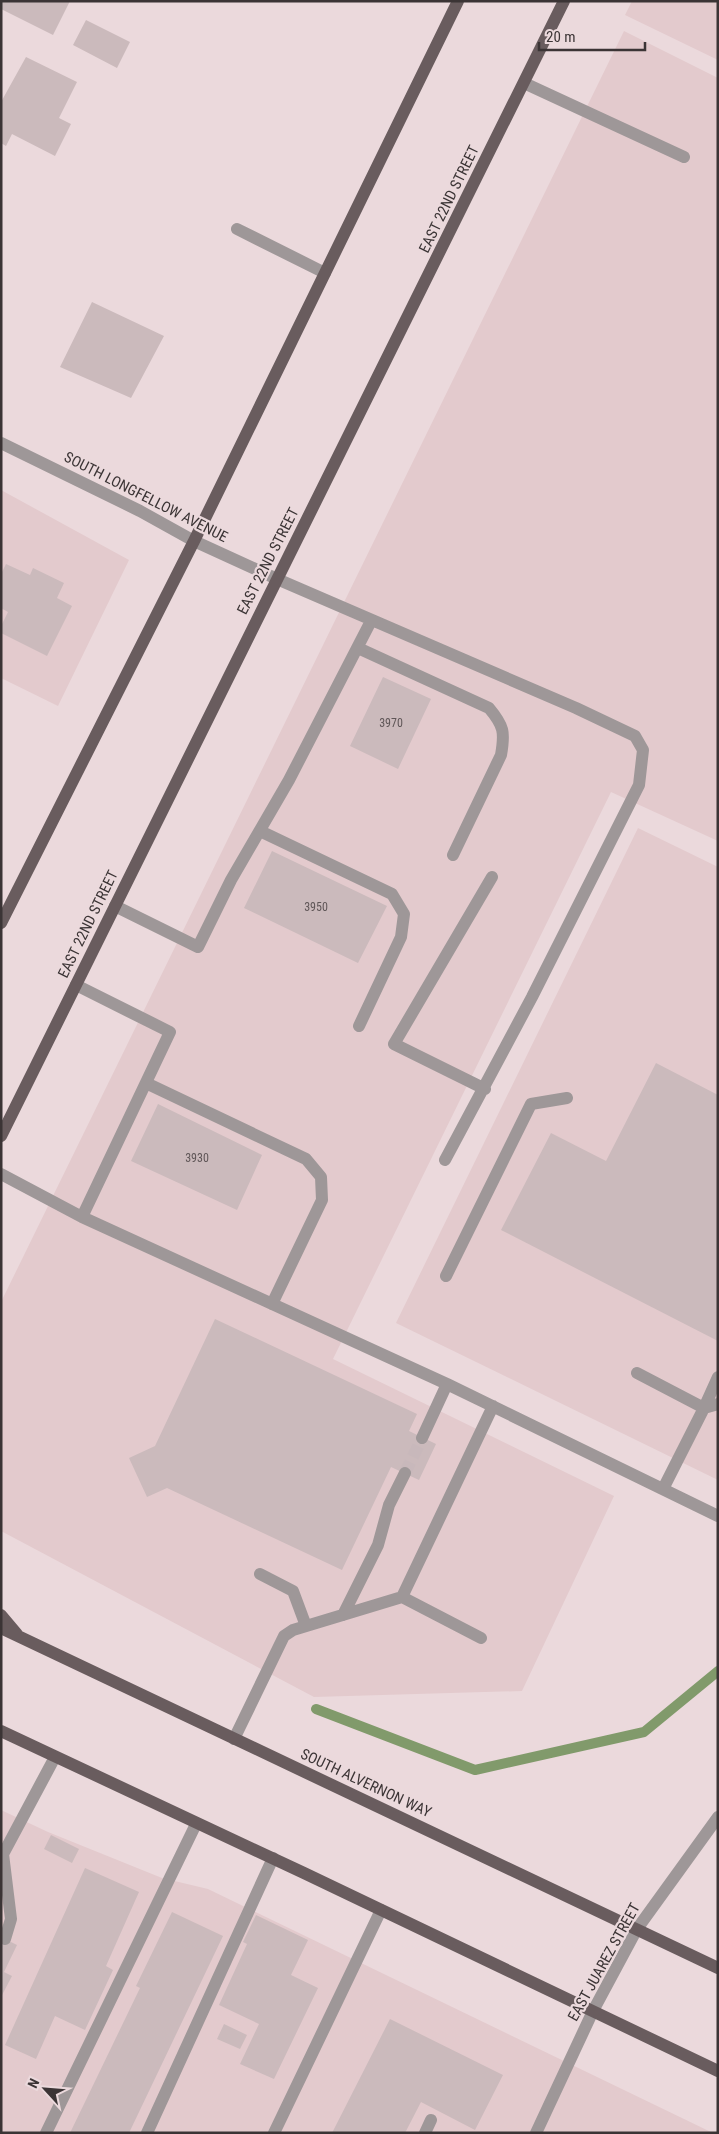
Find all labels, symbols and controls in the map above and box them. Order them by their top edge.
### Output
scale bar [539,20,645,52]
text: 20 m [546,28,576,46]
street label: EAST 22ND STREET [415,142,483,256]
street label: SOUTH LONGFELLOW AVENUE [61,448,231,546]
street label: EAST 22ND STREET [233,504,303,617]
house number: 3970 [379,716,403,730]
street label: EAST 22ND STREET [54,867,122,981]
house number: 3950 [304,900,328,914]
house number: 3930 [185,1151,209,1165]
street label: SOUTH ALVERNON WAY [298,1745,434,1821]
street label: EAST JUAREZ STREET [564,1900,644,2024]
north arrow [20,2064,70,2114]
text: N [24,2076,42,2091]

